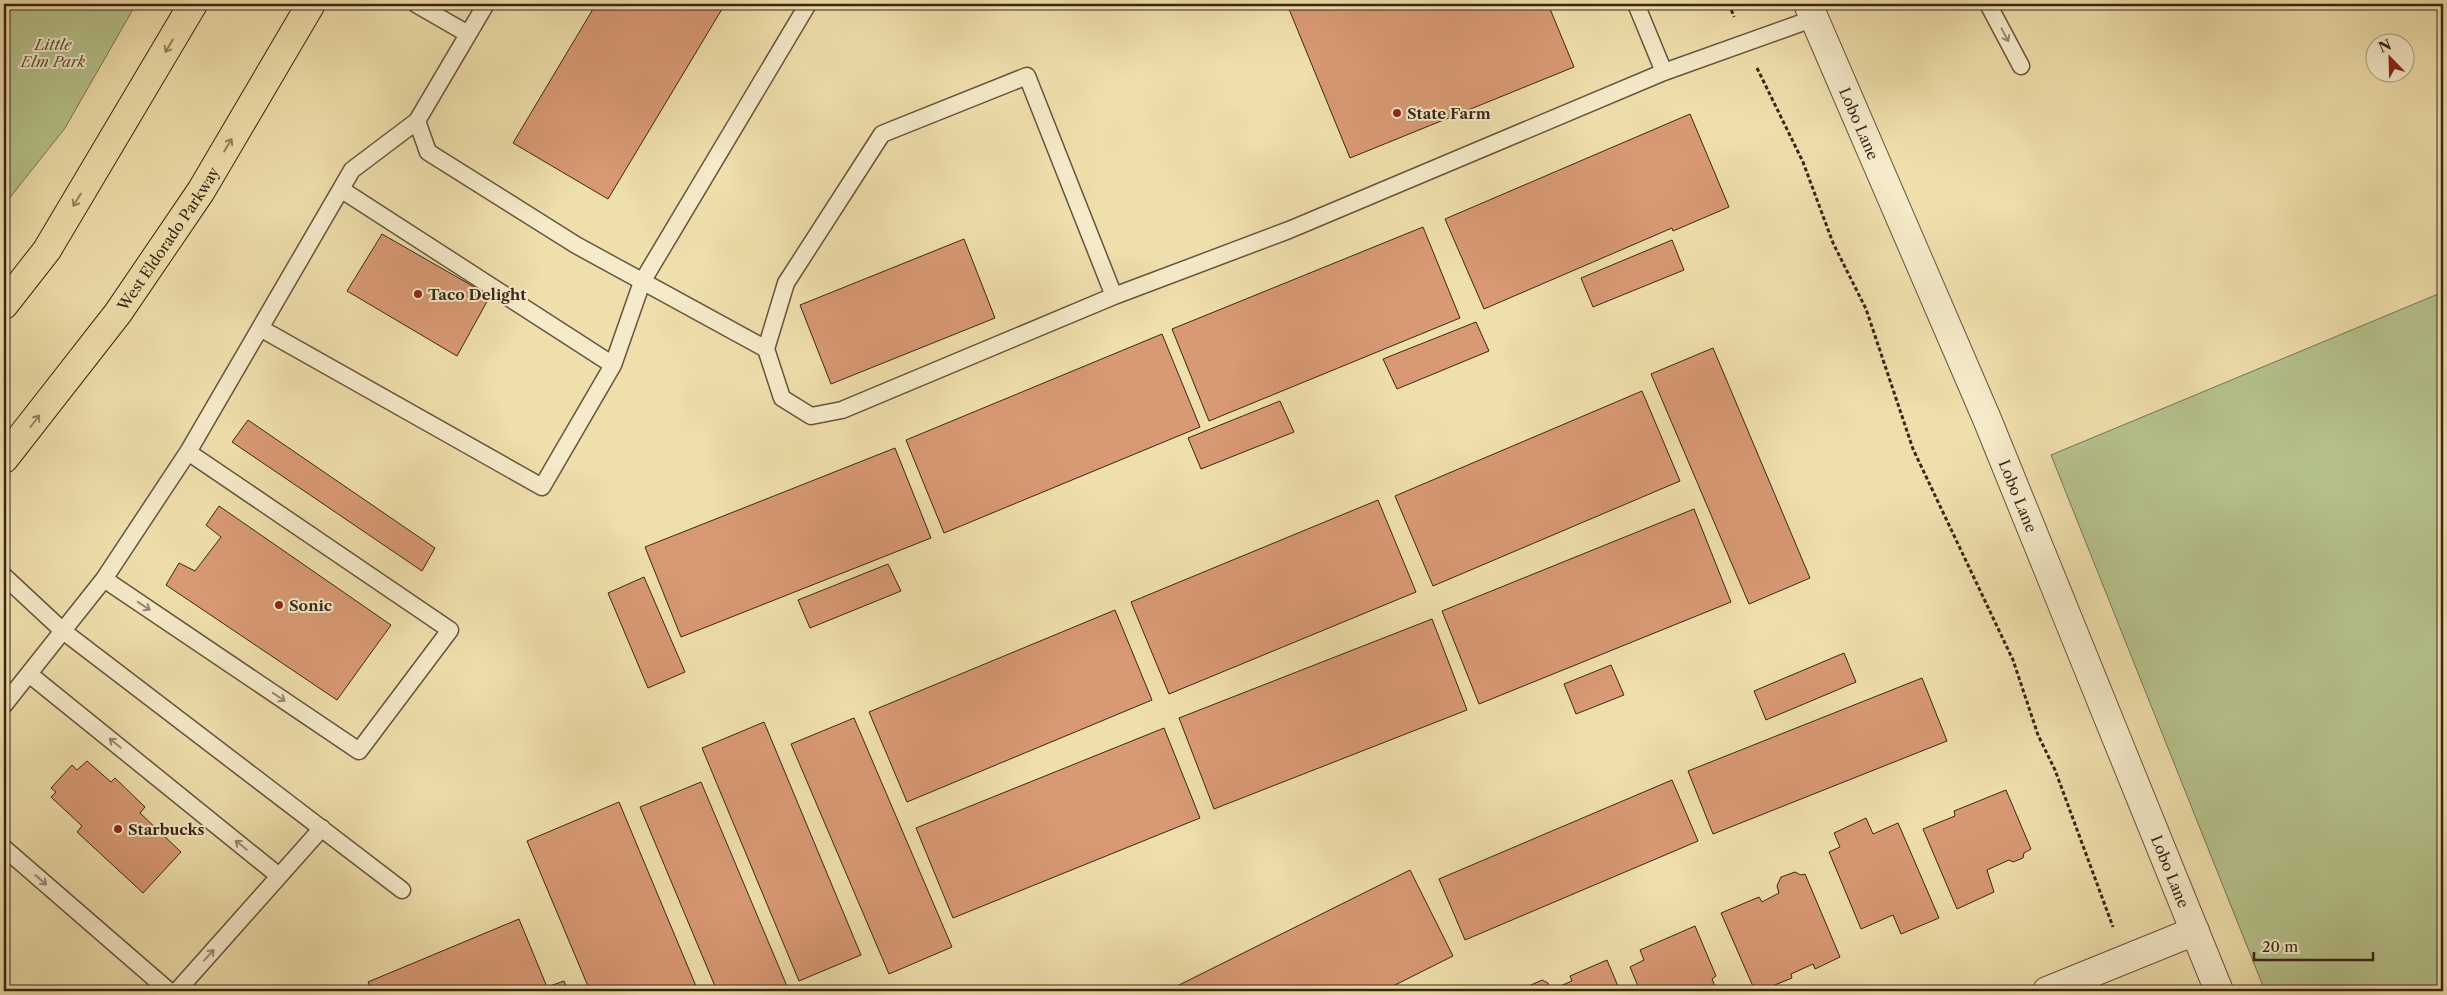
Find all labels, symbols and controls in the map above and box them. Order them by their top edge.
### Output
one-way arrow [2001,27,2010,42]
north arrow [2364,32,2414,82]
park label: Little Elm Park [20,35,86,71]
text: N [2376,35,2394,57]
one-way arrow [163,38,173,52]
street label: Lobo Lane [1836,84,1883,162]
place label: State Farm [1407,104,1491,123]
marker: State Farm [1391,107,1403,119]
one-way arrow [224,138,234,152]
street label: West Eldorado Parkway [112,163,223,315]
one-way arrow [72,193,82,207]
place label: Taco Delight [428,285,526,304]
marker: Taco Delight [412,288,424,300]
one-way arrow [29,415,40,428]
street label: Lobo Lane [1995,457,2041,535]
place label: Sonic [289,596,332,615]
marker: Sonic [273,599,285,611]
one-way arrow [137,601,151,611]
one-way arrow [272,692,286,702]
one-way arrow [108,738,121,749]
place label: Starbucks [128,820,204,839]
marker: Starbucks [112,823,124,835]
street label: Lobo Lane [2147,832,2194,910]
one-way arrow [235,840,248,851]
one-way arrow [34,874,47,886]
scale bar [2254,930,2373,962]
text: 20 m [2262,937,2298,956]
one-way arrow [203,948,215,961]

